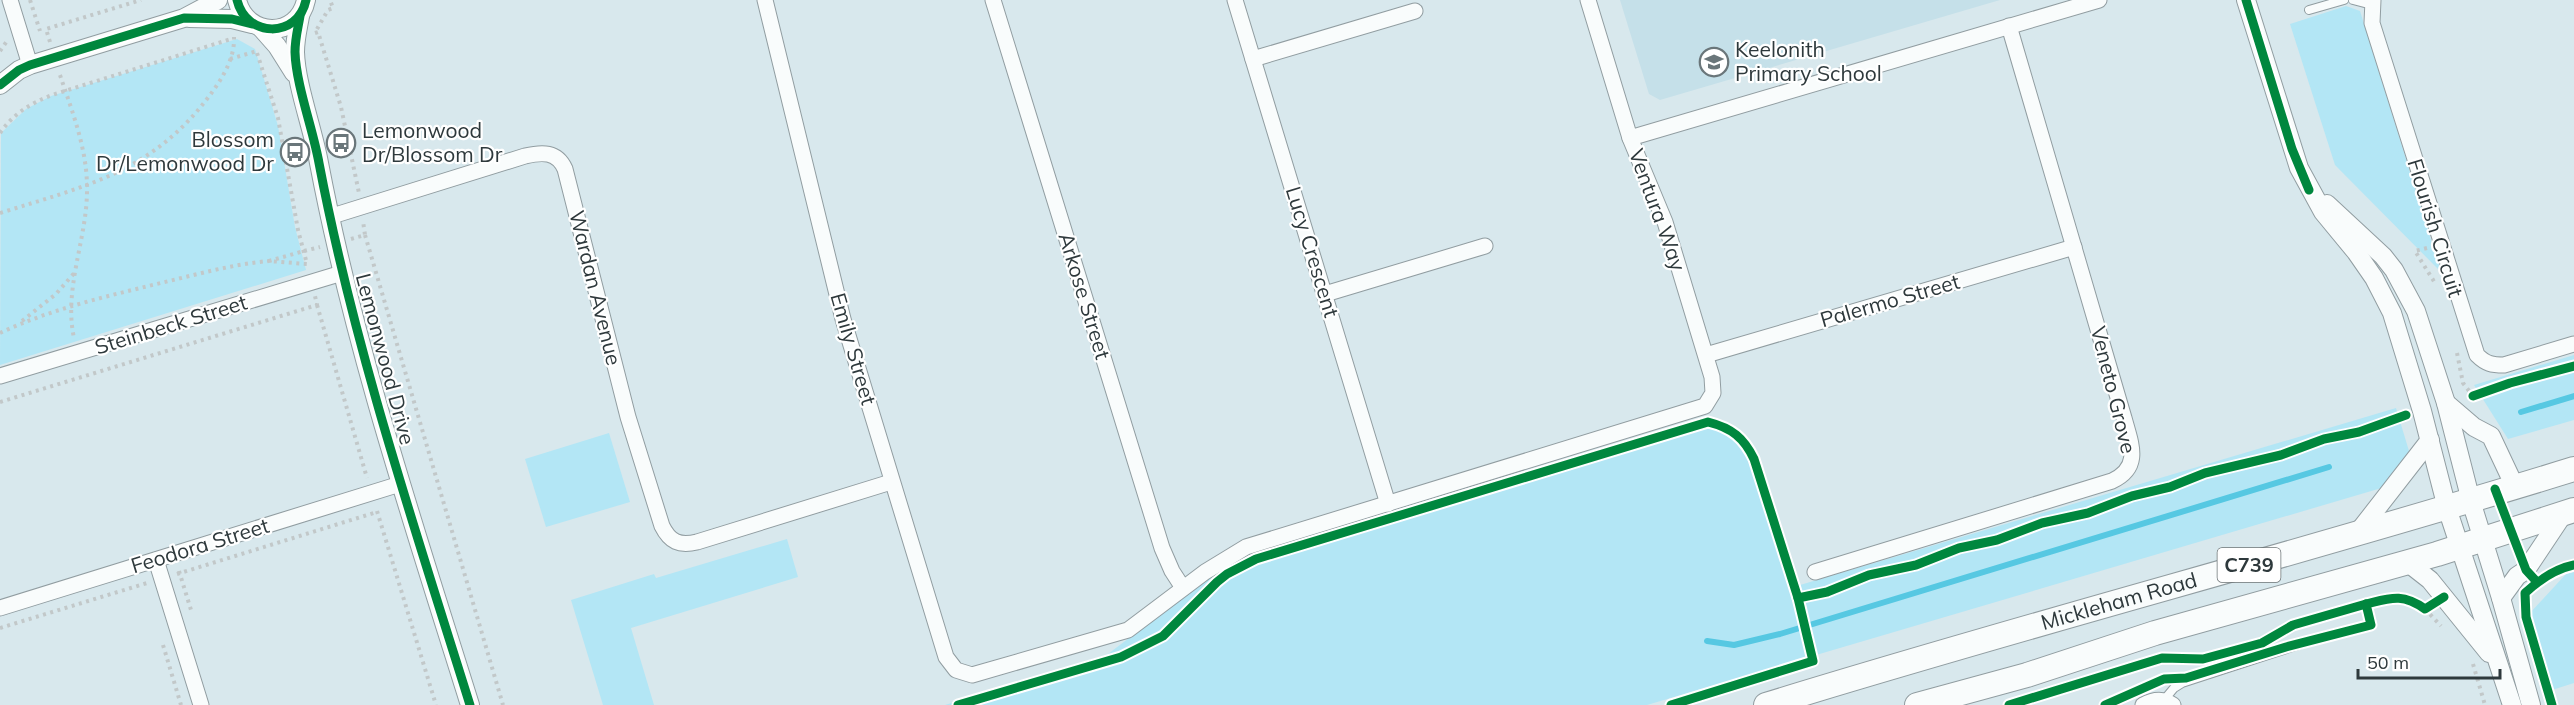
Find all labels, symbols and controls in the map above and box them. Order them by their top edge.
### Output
place label: Keelonith Primary School [1735,36,1882,86]
school or university icon: Keelonith Primary School [1698,46,1730,78]
place label: Lemonwood Dr/Blossom Dr [362,117,503,167]
place label: Blossom Dr/Lemonwood Dr [96,126,274,176]
bus stop icon: Lemonwood Dr/Blossom Dr [325,127,357,159]
bus stop icon: Blossom Dr/Lemonwood Dr [279,136,311,168]
street label: Ventura Way [1624,145,1692,274]
street label: Flourish Circuit [2403,155,2469,300]
street label: Lucy Crescent [1281,183,1345,320]
street label: Wardan Avenue [564,208,628,368]
street label: Arkose Street [1053,229,1117,362]
street label: Palermo Street [1817,268,1962,332]
street label: Lemonwood Drive [351,270,421,447]
street label: Steinbeck Street [91,289,250,360]
street label: Emily Street [826,290,882,408]
street label: Veneto Grove [2086,323,2142,456]
street label: Feodora Street [127,512,272,578]
road number: C739 [2218,548,2280,582]
street label: Mickleham Road [2038,566,2200,635]
scale bar [2358,642,2500,680]
text: 50 m [2367,651,2409,674]

